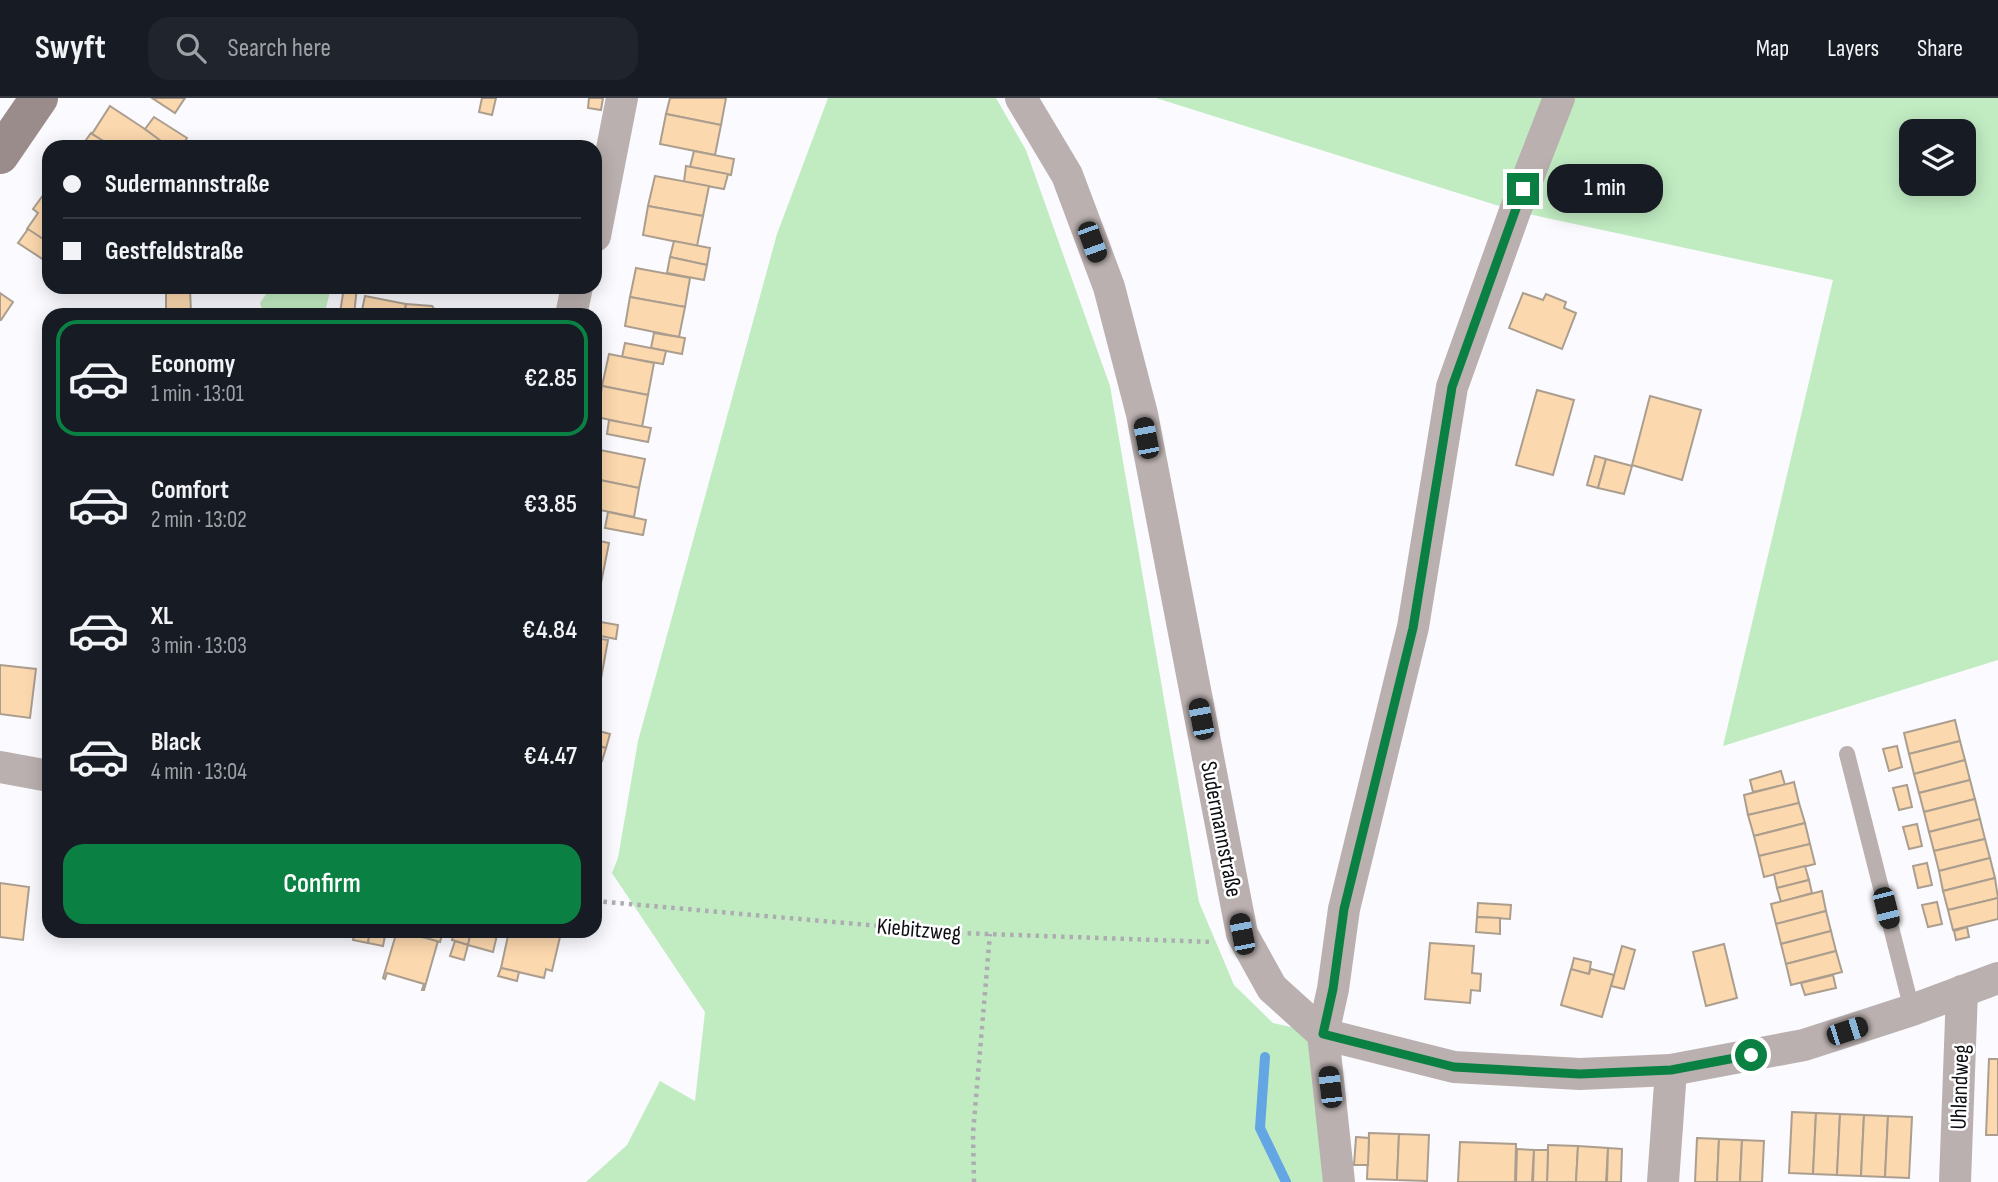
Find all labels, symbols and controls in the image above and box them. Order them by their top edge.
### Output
search box [148,17,638,80]
text: Swyft [35,28,106,68]
icon: search [172,29,210,67]
text: Search here [228,33,331,64]
text: Map [1756,34,1789,63]
text: Layers [1827,34,1879,63]
text: Share [1917,34,1963,63]
map controls [1899,119,1976,196]
button: layers [1899,119,1976,196]
callout: 1 min [1548,164,1663,214]
text: Sudermannstraße [105,169,270,200]
route end [1507,173,1539,205]
text: 1 min [1584,174,1626,202]
car [1075,219,1110,265]
text: Gestfeldstraße [105,236,244,267]
icon: car [67,347,130,410]
text: Economy [151,349,235,380]
text: €2.85 [524,363,577,394]
text: 1 min · 13:01 [151,380,244,408]
car [1132,415,1161,461]
icon: car [67,473,130,536]
text: Comfort [151,475,229,506]
text: €3.85 [524,489,577,520]
text: 2 min · 13:02 [151,506,247,534]
icon: car [67,599,130,662]
text: XL [151,601,173,632]
text: €4.84 [522,615,577,646]
text: 3 min · 13:03 [151,632,247,660]
car [1187,696,1216,742]
icon: car [67,725,130,788]
text: Black [151,727,201,758]
text: €4.47 [524,741,577,772]
text: 4 min · 13:04 [151,758,247,786]
street label: Sudermannstraße [1194,759,1248,899]
button: Confirm [63,844,581,924]
car [1871,885,1902,931]
car [1228,911,1257,957]
street label: Kiebitzweg [876,912,962,948]
car [1824,1015,1871,1047]
route start [1735,1039,1767,1071]
street label: Uhlandweg [1945,1044,1975,1130]
car [1318,1065,1343,1109]

